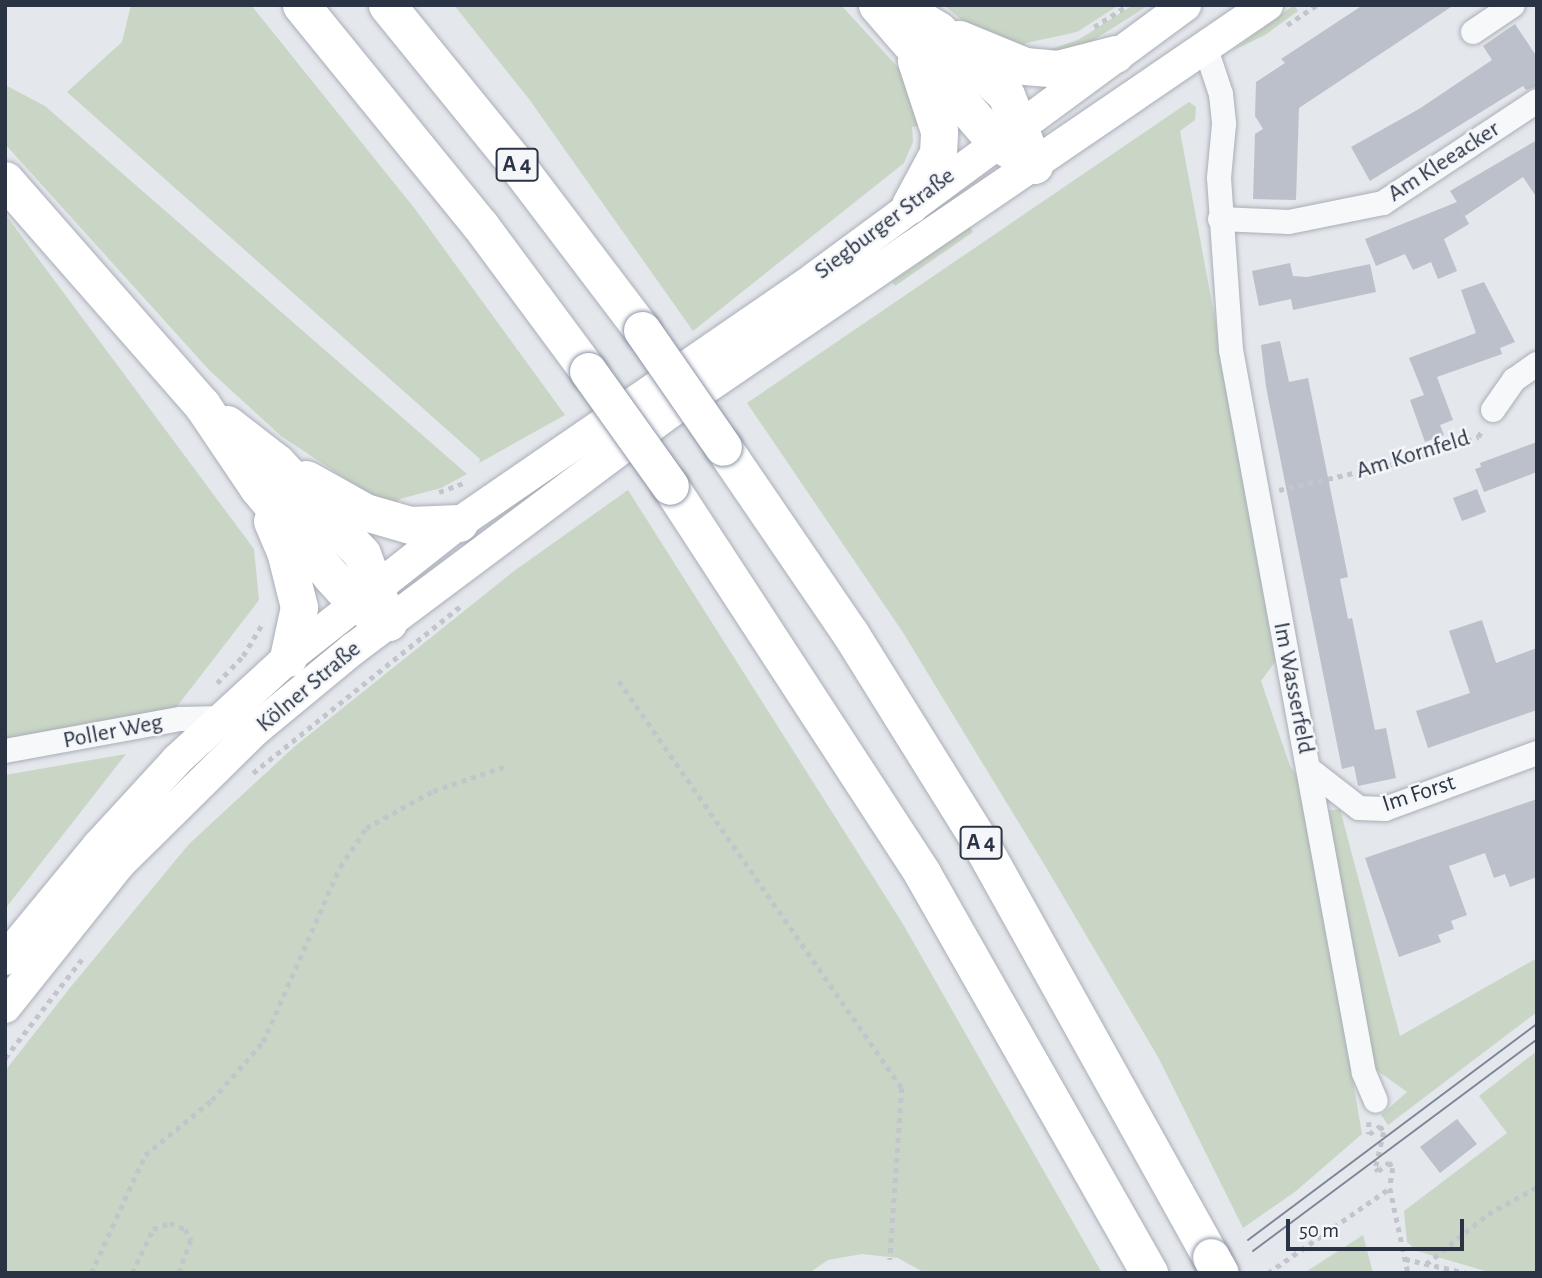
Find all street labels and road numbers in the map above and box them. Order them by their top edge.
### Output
street label: Am Kleeacker [1383,115,1505,209]
road number: A 4 [494,146,540,184]
street label: Siegburger Straße [809,162,961,286]
street label: Am Kornfeld [1353,424,1473,486]
street label: Im Wasserfeld [1266,620,1320,756]
street label: Kölner Straße [251,635,367,739]
street label: Poller Weg [61,708,165,756]
street label: Im Forst [1379,769,1459,819]
road number: A 4 [958,824,1004,862]

